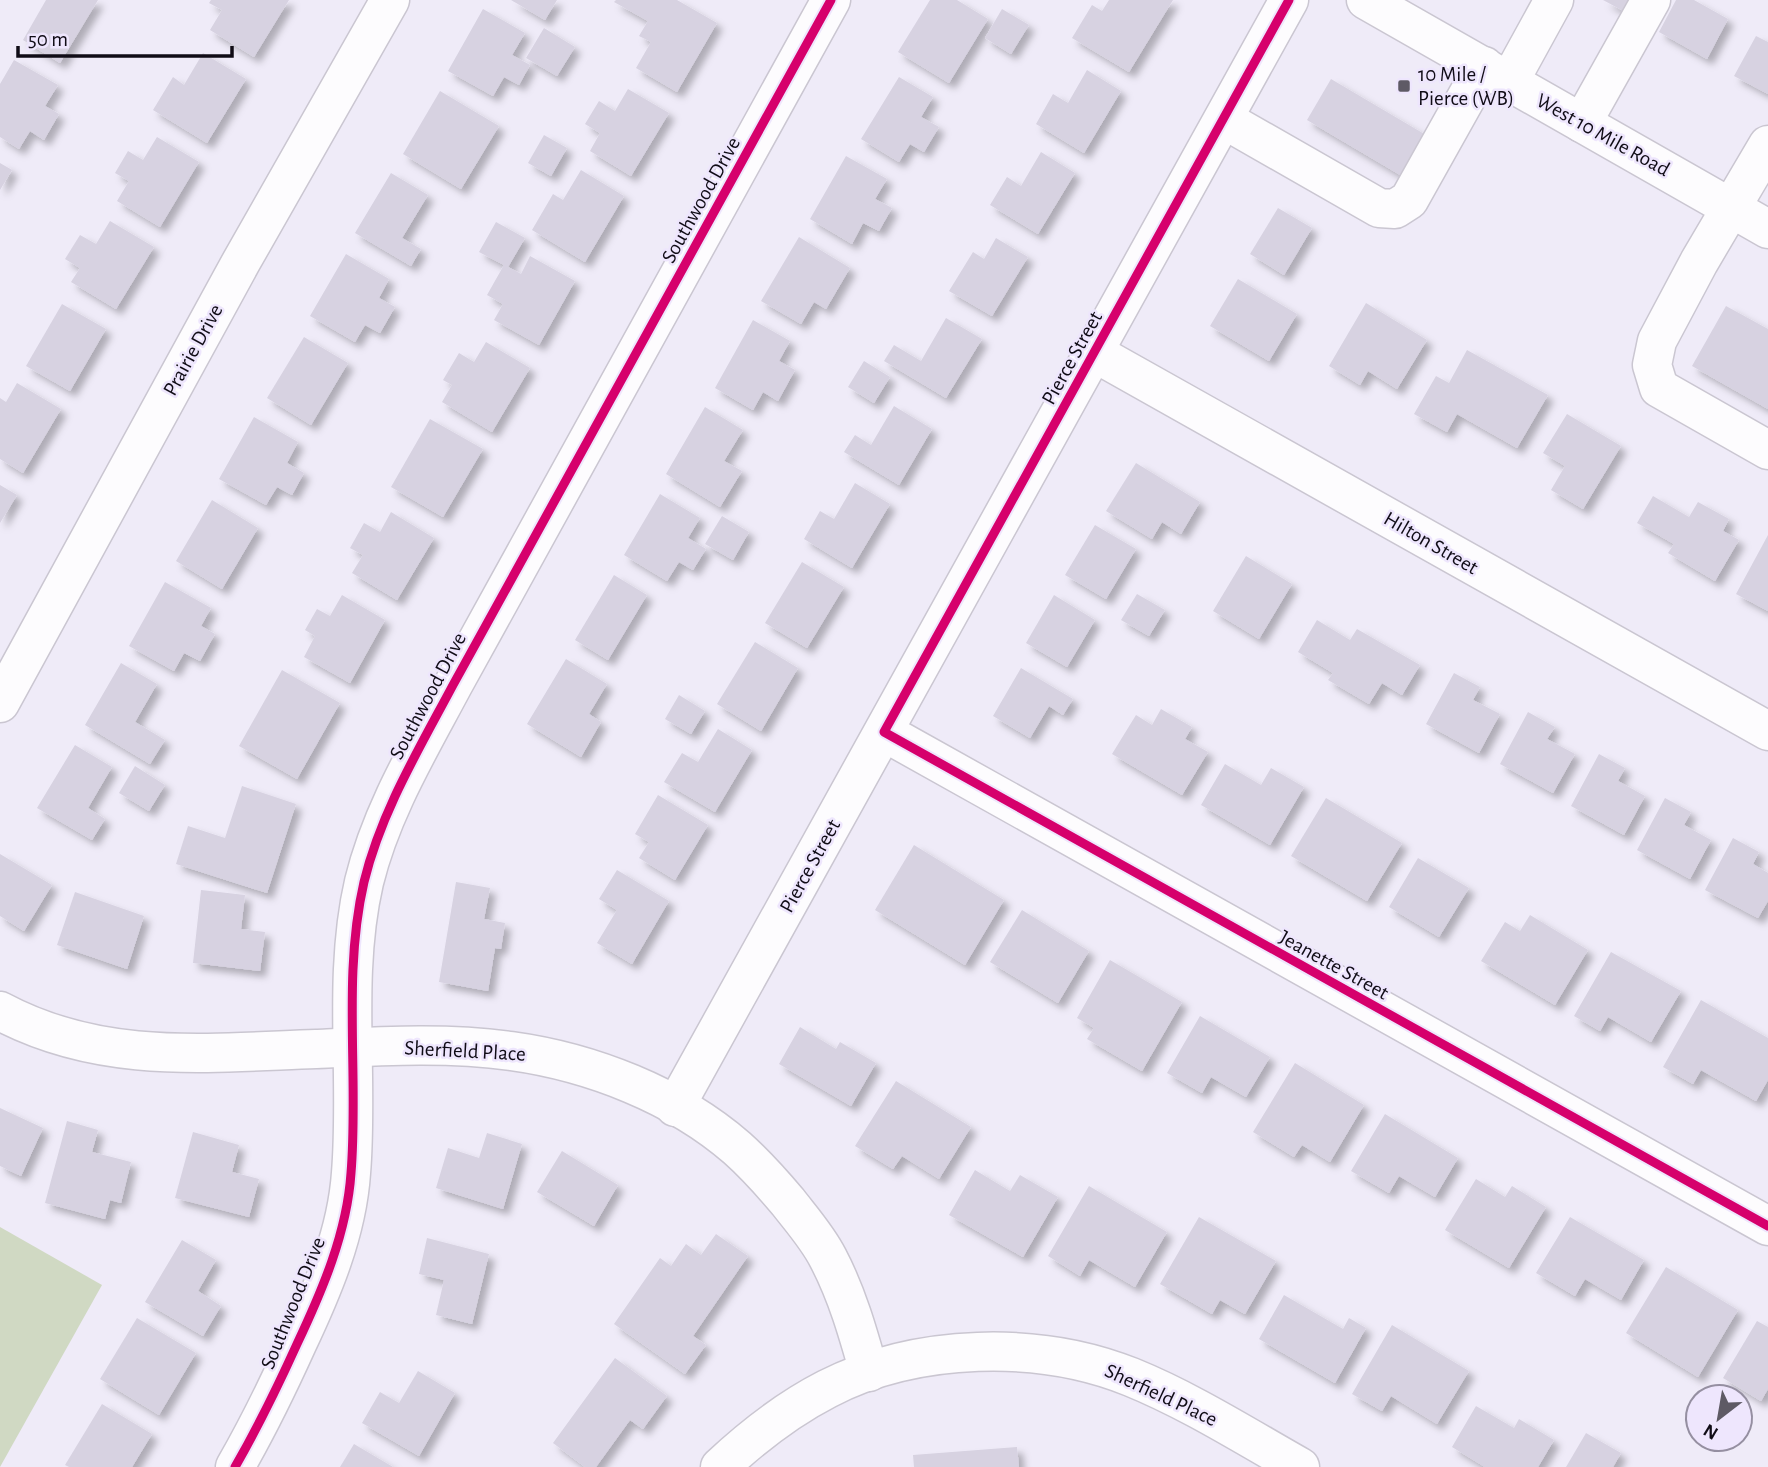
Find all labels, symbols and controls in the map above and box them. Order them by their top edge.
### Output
scale bar [18,14,231,58]
text: 50 m [28,29,68,50]
place label: 10 Mile / Pierce (WB) [1418,64,1514,109]
marker: 10 Mile / Pierce (WB) [1396,78,1412,94]
street label: West 10 Mile Road [1533,90,1673,180]
street label: Southwood Drive [658,134,744,266]
street label: Prairie Drive [159,301,227,399]
street label: Pierce Street [1038,308,1106,408]
street label: Hilton Street [1380,508,1482,578]
street label: Southwood Drive [386,629,470,763]
street label: Pierce Street [776,816,844,916]
street label: Jeanette Street [1276,926,1392,1004]
street label: Sherfield Place [404,1037,526,1065]
street label: Southwood Drive [257,1234,329,1372]
street label: Sherfield Place [1101,1360,1221,1430]
north arrow [1684,1383,1754,1453]
text: N [1700,1420,1722,1443]

